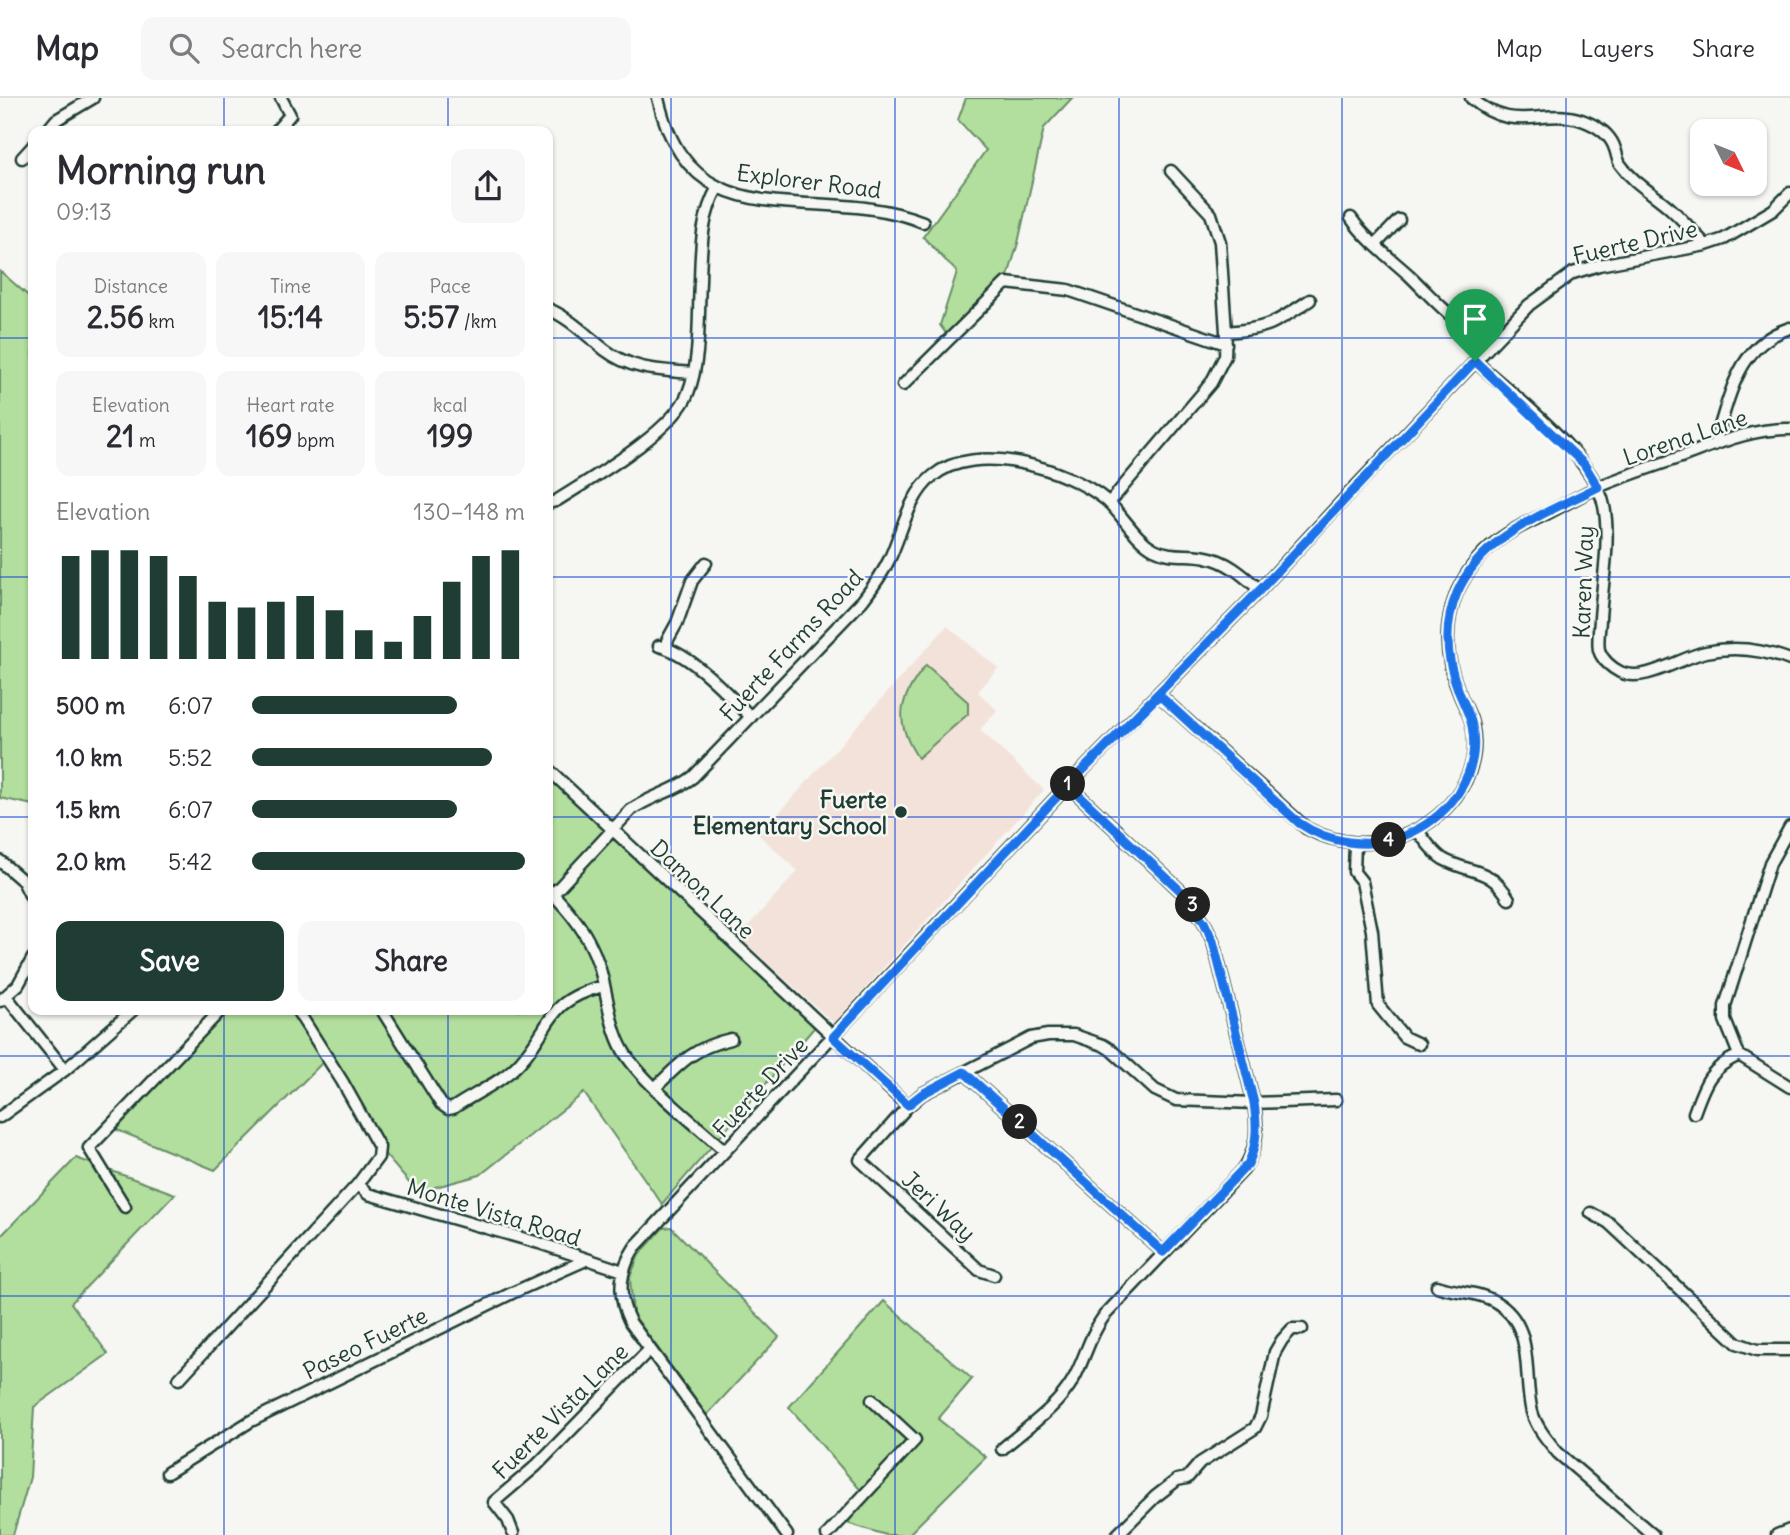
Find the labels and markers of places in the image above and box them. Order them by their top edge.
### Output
pin [1445,289,1505,361]
pin: 1 [1050,766,1086,802]
place label: Fuerte Elementary School [693,785,887,840]
marker: Fuerte Elementary School [893,804,909,820]
pin: 4 [1372,822,1406,858]
pin: 3 [1176,888,1210,922]
pin: 2 [1002,1104,1038,1140]

